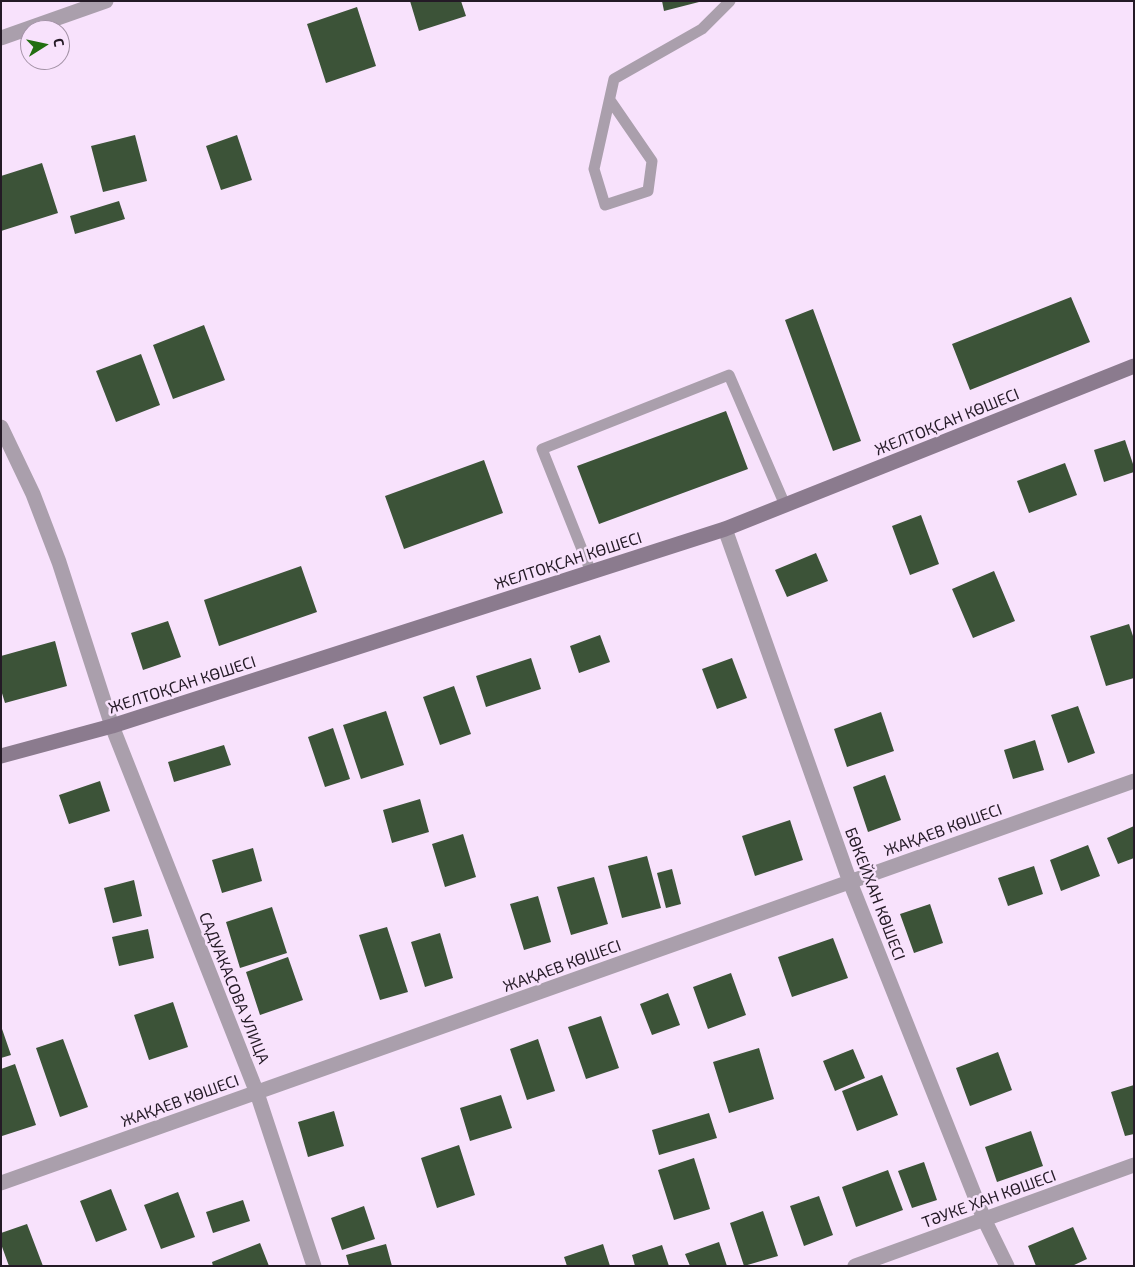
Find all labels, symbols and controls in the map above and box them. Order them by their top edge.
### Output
north arrow [20,20,70,70]
text: С [50,37,68,48]
street label: ЖЕЛТОҚСАН КӨШЕСІ [872,384,1022,460]
street label: ЖЕЛТОҚСАН КӨШЕСІ [492,528,644,594]
street label: ЖЕЛТОҚСАН КӨШЕСІ [106,652,258,718]
street label: ЖАҚАЕВ КӨШЕСІ [881,800,1005,860]
street label: БӨКЕЙХАН КӨШЕСІ [841,825,909,963]
street label: САДУАКАСОВА УЛИЦА [195,909,273,1067]
street label: ЖАҚАЕВ КӨШЕСІ [500,936,624,996]
street label: ЖАҚАЕВ КӨШЕСІ [118,1071,242,1131]
street label: ТӘУКЕ ХАН КӨШЕСІ [919,1166,1059,1232]

